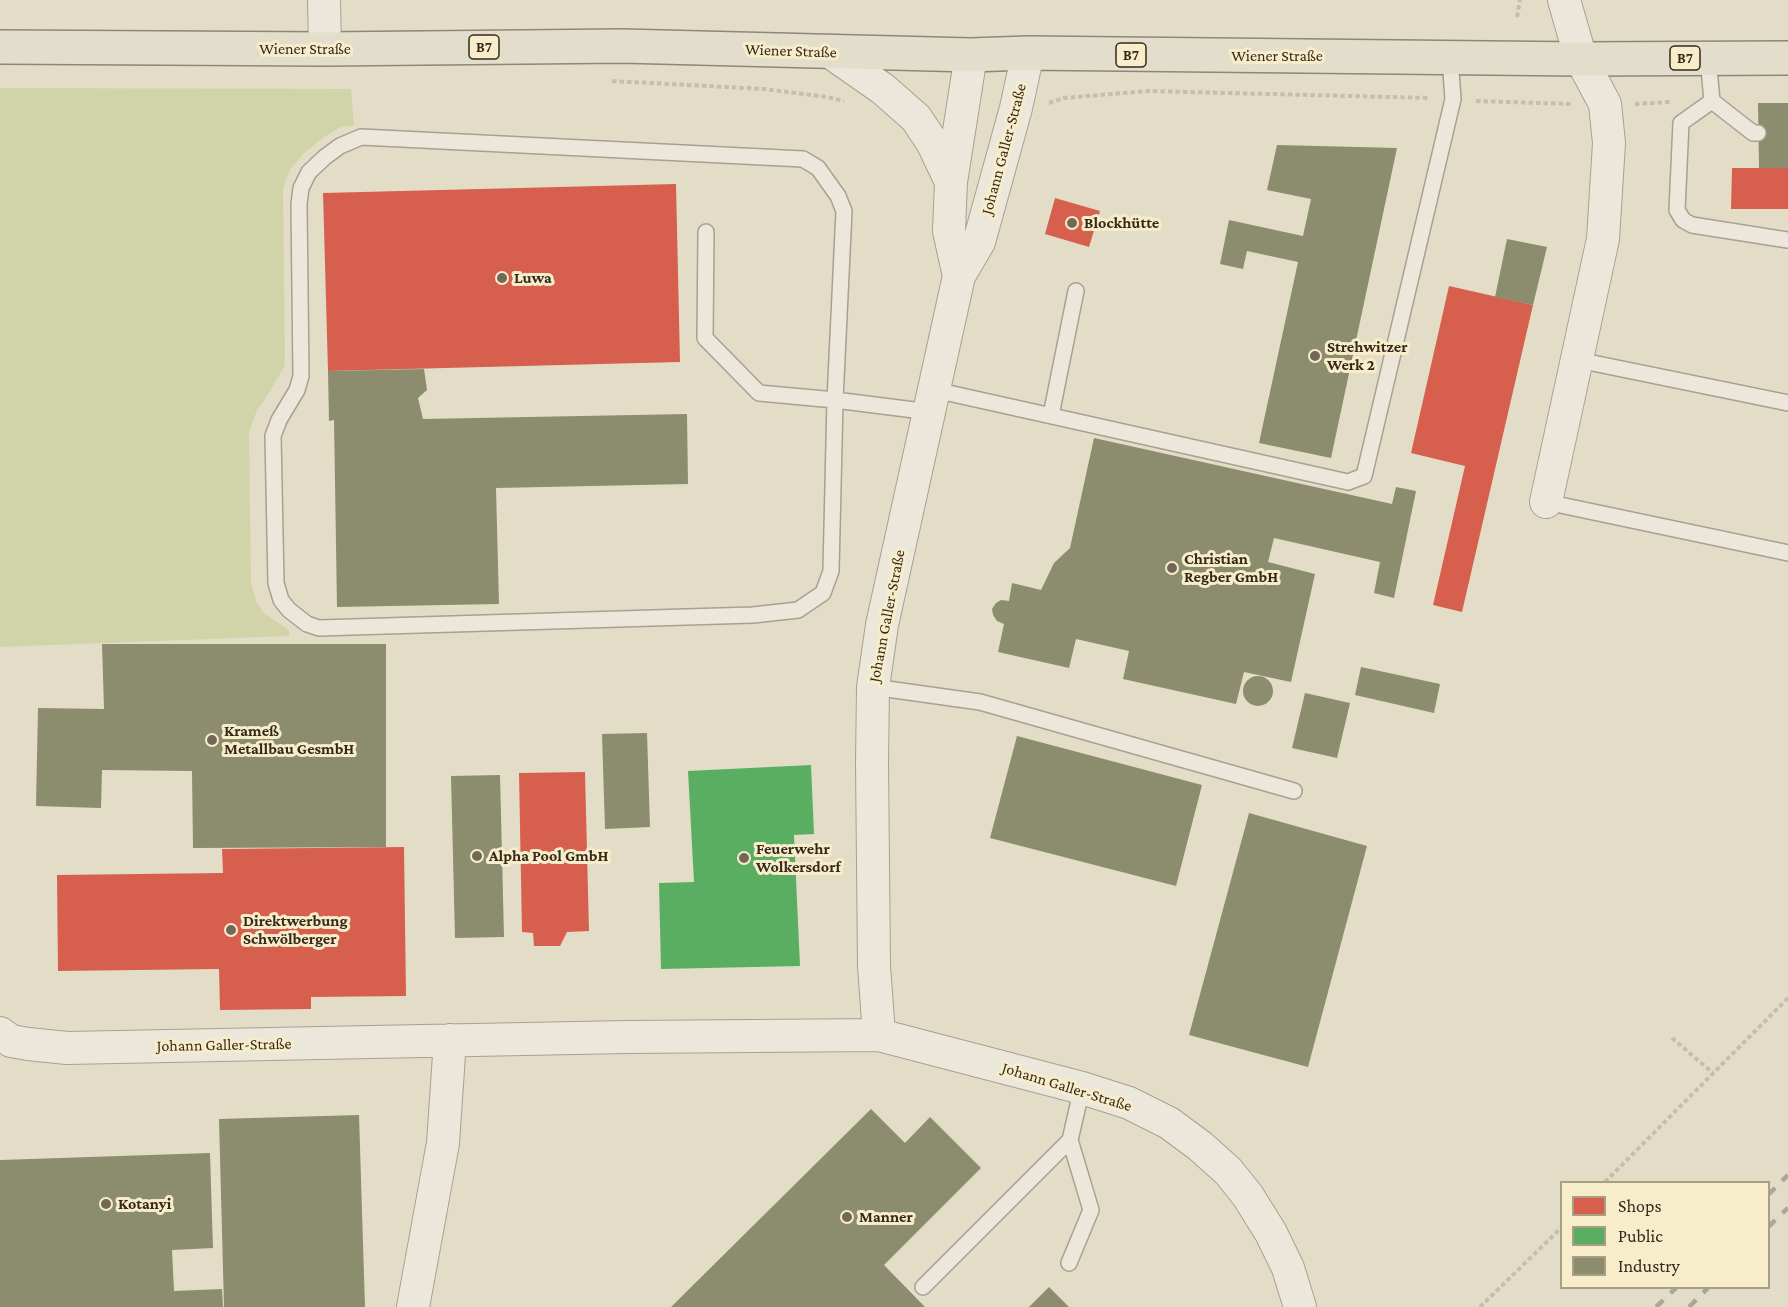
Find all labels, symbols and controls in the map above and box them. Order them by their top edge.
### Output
road number: B7 [469,35,499,59]
street label: Wiener Straße [259,39,351,59]
street label: Wiener Straße [745,40,837,62]
road number: B7 [1116,43,1146,67]
street label: Wiener Straße [1231,46,1323,66]
road number: B7 [1670,46,1700,70]
street label: Johann Galler-Straße [977,81,1031,217]
place label: Blockhütte [1084,213,1159,233]
marker: Blockhütte [1065,216,1079,230]
place label: Luwa [514,268,552,288]
marker: Luwa [495,271,509,285]
place label: Strehwitzer Werk 2 [1327,337,1408,375]
marker: Strehwitzer Werk 2 [1308,349,1322,363]
street label: Johann Galler-Straße [865,548,909,684]
place label: Christian Regber GmbH [1184,549,1278,587]
marker: Christian Regber GmbH [1165,561,1179,575]
place label: Krameß Metallbau GesmbH [224,721,354,759]
marker: Krameß Metallbau GesmbH [205,733,219,747]
place label: Feuerwehr Wolkersdorf [756,839,841,877]
place label: Alpha Pool GmbH [489,846,609,866]
marker: Alpha Pool GmbH [470,849,484,863]
marker: Feuerwehr Wolkersdorf [737,851,751,865]
place label: Direktwerbung Schwölberger [243,911,348,949]
marker: Direktwerbung Schwölberger [224,923,238,937]
street label: Johann Galler-Straße [156,1034,292,1056]
street label: Johann Galler-Straße [1000,1058,1134,1116]
legend [1560,1181,1770,1289]
place label: Kotanyi [118,1194,171,1214]
text: Shops [1618,1196,1662,1216]
marker: Kotanyi [99,1197,113,1211]
place label: Manner [859,1207,913,1227]
marker: Manner [840,1210,854,1224]
text: Public [1618,1226,1663,1246]
text: Industry [1618,1256,1680,1276]

